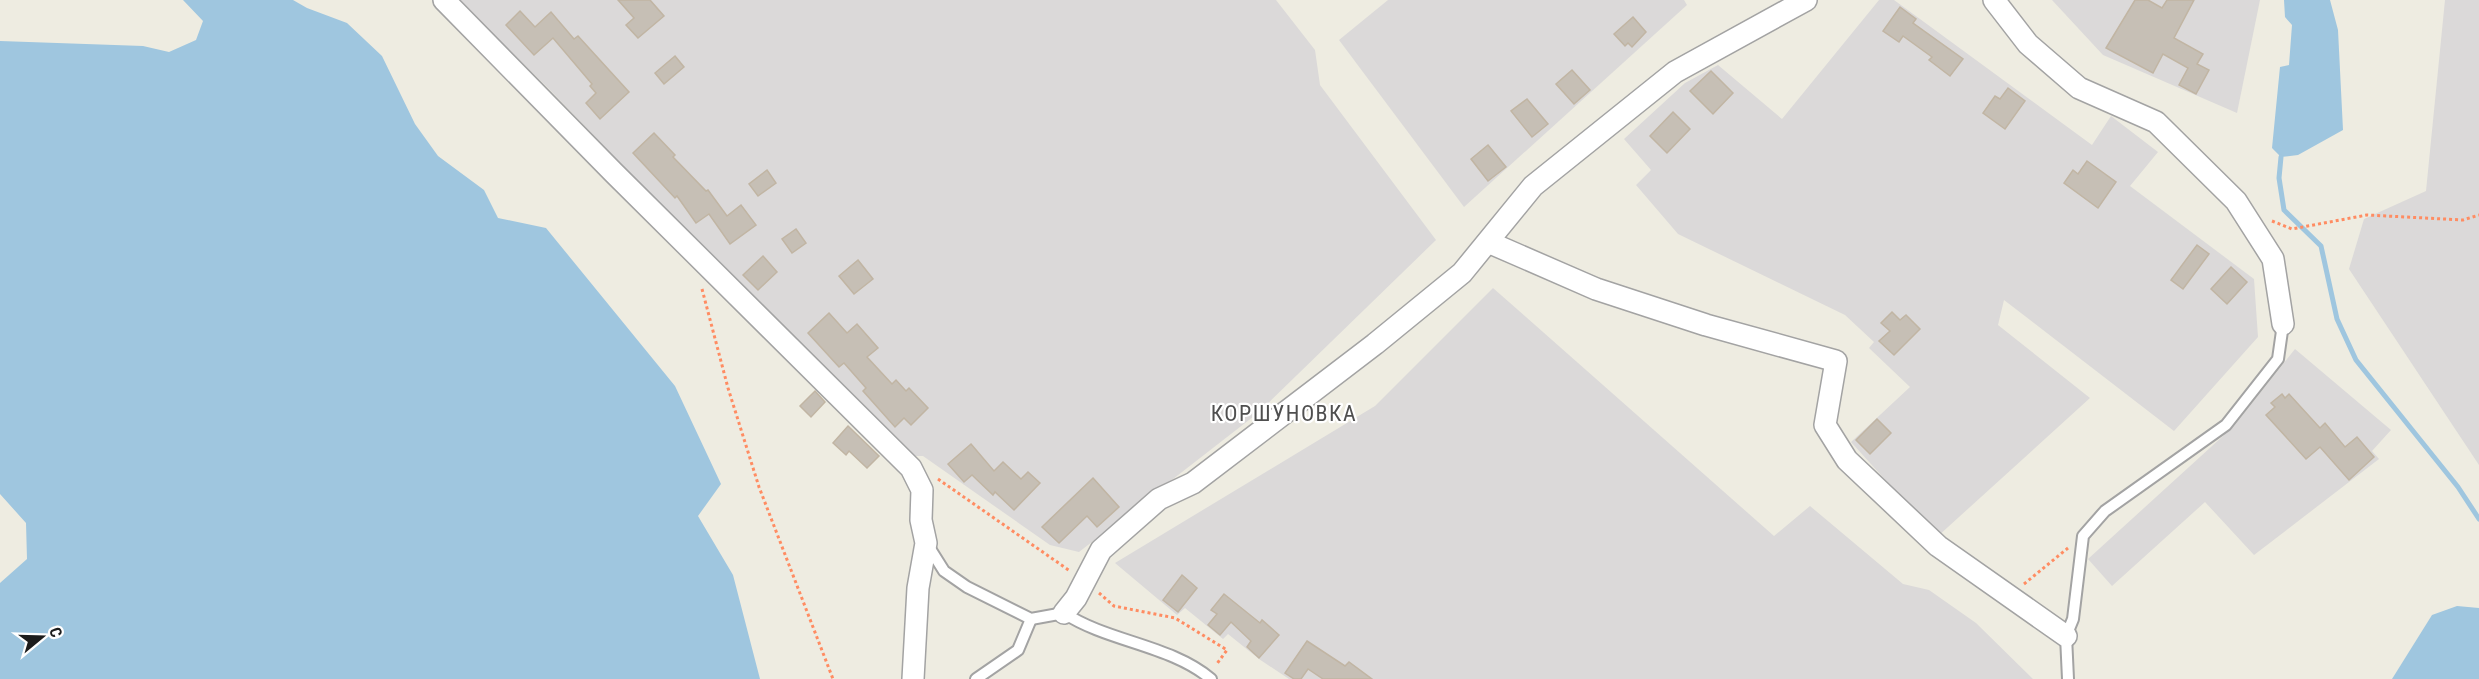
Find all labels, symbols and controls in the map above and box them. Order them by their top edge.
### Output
district label: КОРШУНОВКА [1211,401,1357,426]
north arrow [12,607,72,667]
text: С [45,625,66,640]

